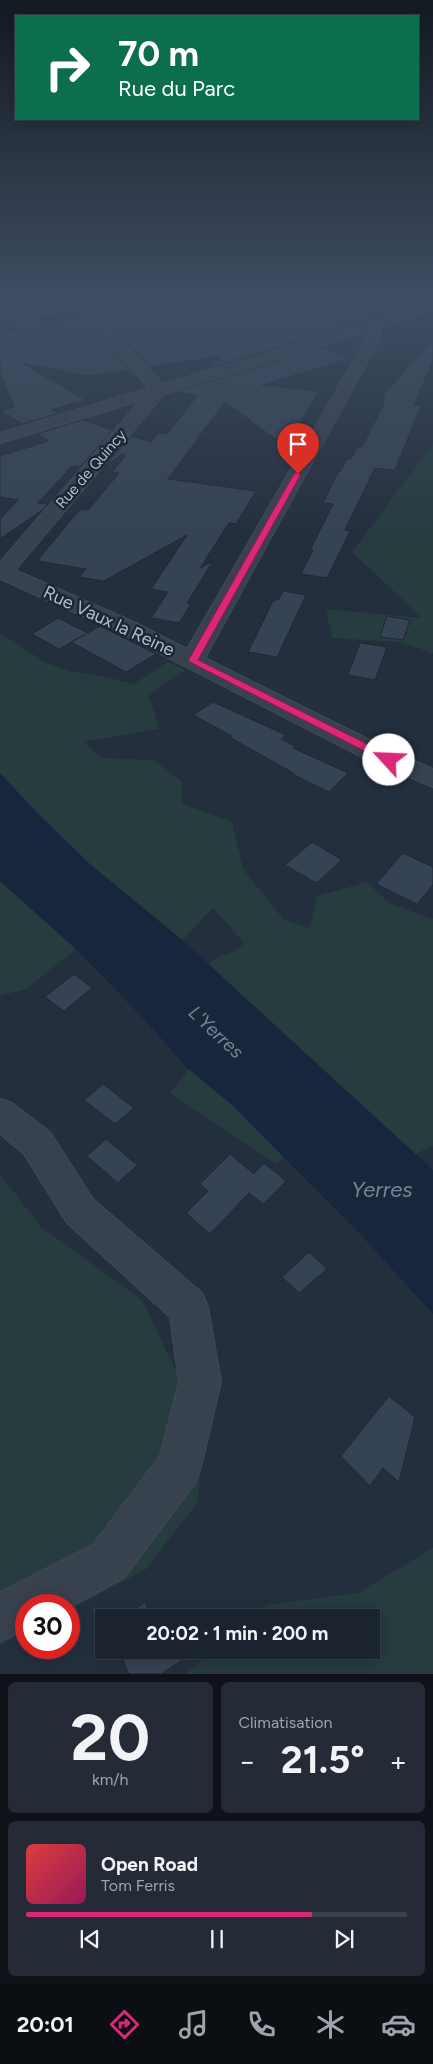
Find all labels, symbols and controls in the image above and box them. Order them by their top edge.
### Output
text: 70 m [118,33,199,75]
icon: right [35,35,100,100]
text: Rue du Parc [118,75,235,102]
pin [277,423,319,474]
street label: Rue de Quincy [52,426,130,512]
icon: arrive [284,430,312,458]
street label: Rue Vaux la Reine [40,581,178,661]
position arrow [362,733,414,785]
water label: L'Yerres [184,1001,248,1063]
water label: Yerres [351,1176,413,1203]
speed limit sign: 30 [15,1594,80,1659]
text: 20:02 · 1 min · 200 m [147,1622,328,1645]
text: 20 [70,1698,150,1776]
text: Climatisation [239,1713,332,1732]
text: 21.5° [281,1737,365,1783]
text: − [239,1744,256,1778]
text: + [390,1744,407,1778]
text: km/h [92,1770,129,1789]
text: Open Road [101,1853,198,1876]
text: Tom Ferris [101,1876,175,1895]
icon: previous [76,1925,104,1953]
icon: pause [203,1925,231,1953]
icon: next [330,1925,358,1953]
icon: directions [107,2007,142,2042]
icon: music [176,2007,211,2042]
icon: phone [244,2007,279,2042]
icon: climate [313,2007,348,2042]
icon: car [381,2007,416,2042]
text: 20:01 [17,2011,74,2038]

